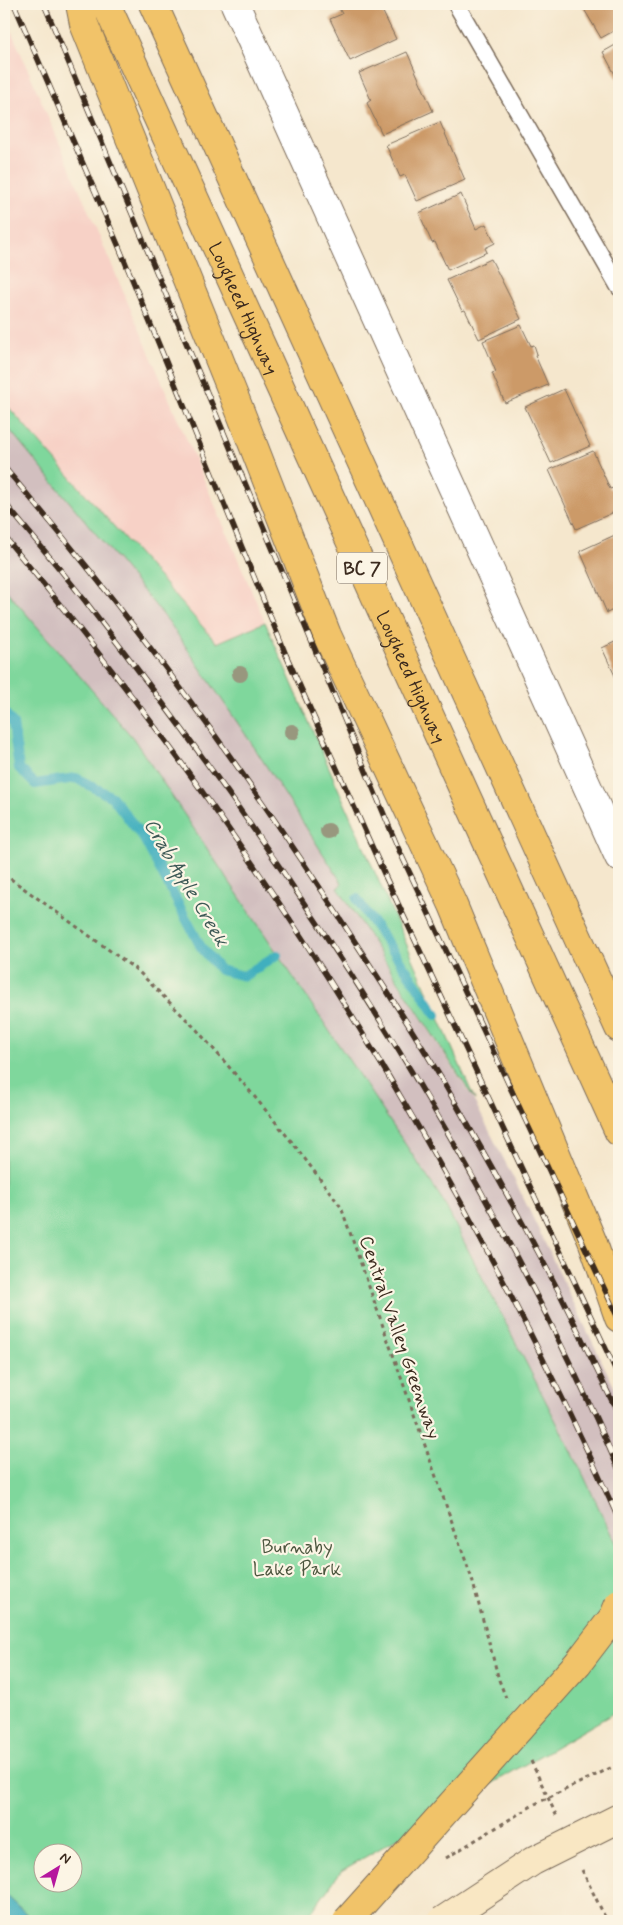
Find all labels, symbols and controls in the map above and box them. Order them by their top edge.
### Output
street label: Lougheed Highway [202,239,284,379]
road number: BC 7 [337,552,387,584]
street label: Lougheed Highway [370,607,451,747]
water label: Crab Apple Creek [136,814,235,953]
street label: Central Valley Greenway [353,1232,446,1443]
park label: Burnaby Lake Park [253,1535,342,1582]
north arrow [32,1842,82,1892]
text: N [56,1848,74,1868]

